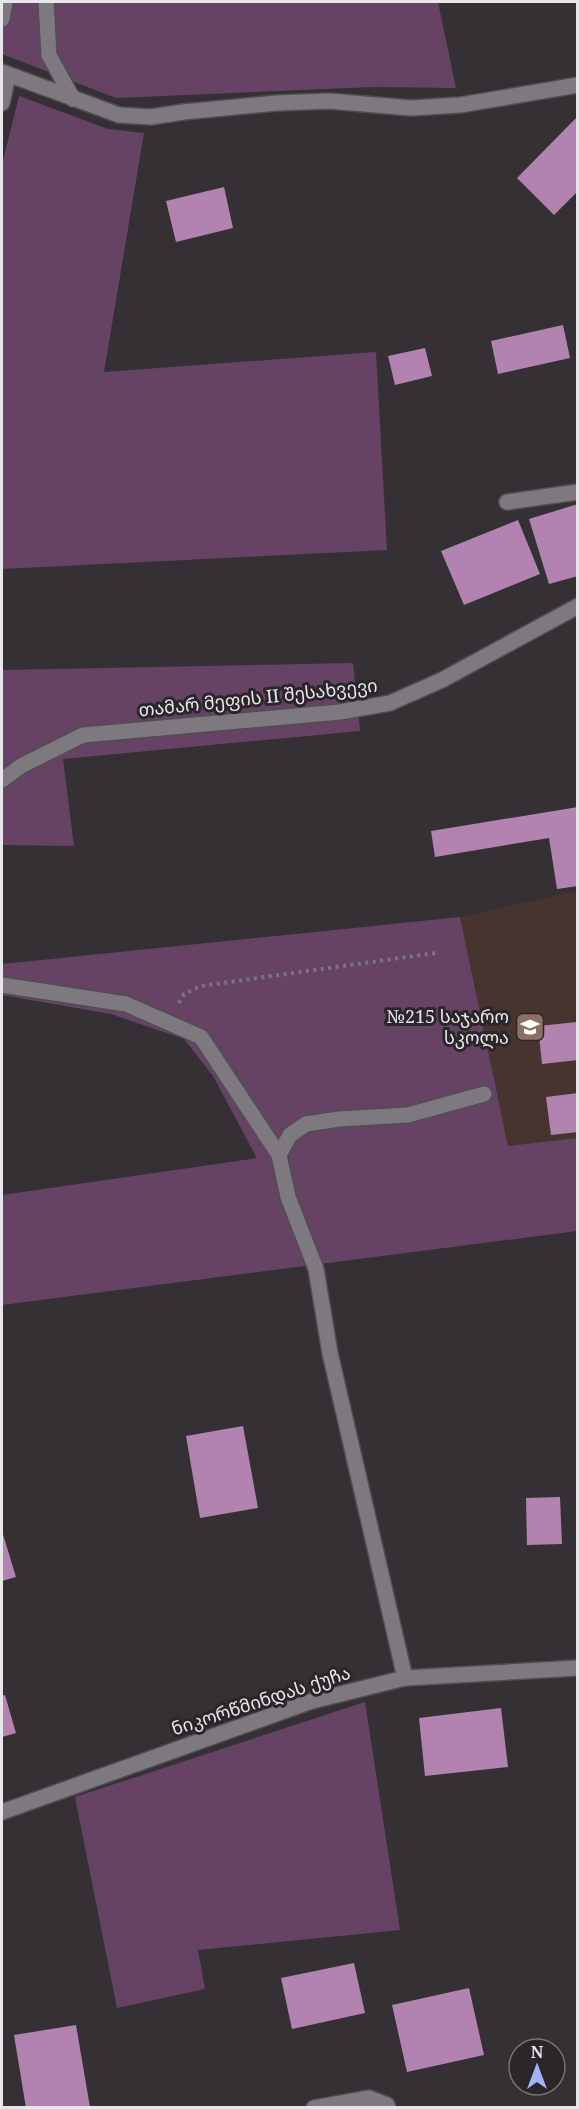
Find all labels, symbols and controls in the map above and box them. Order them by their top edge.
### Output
street label: თამარ მეფის II შესახვევი [137,673,379,721]
place label: №215 საჯარო სკოლა [386,1004,509,1049]
school or university icon: №215 საჯარო სკოლა [514,1011,546,1043]
street label: ნიკორწმინდას ქუჩა [168,1660,353,1740]
north arrow [507,2037,567,2097]
text: N [531,2041,544,2063]

